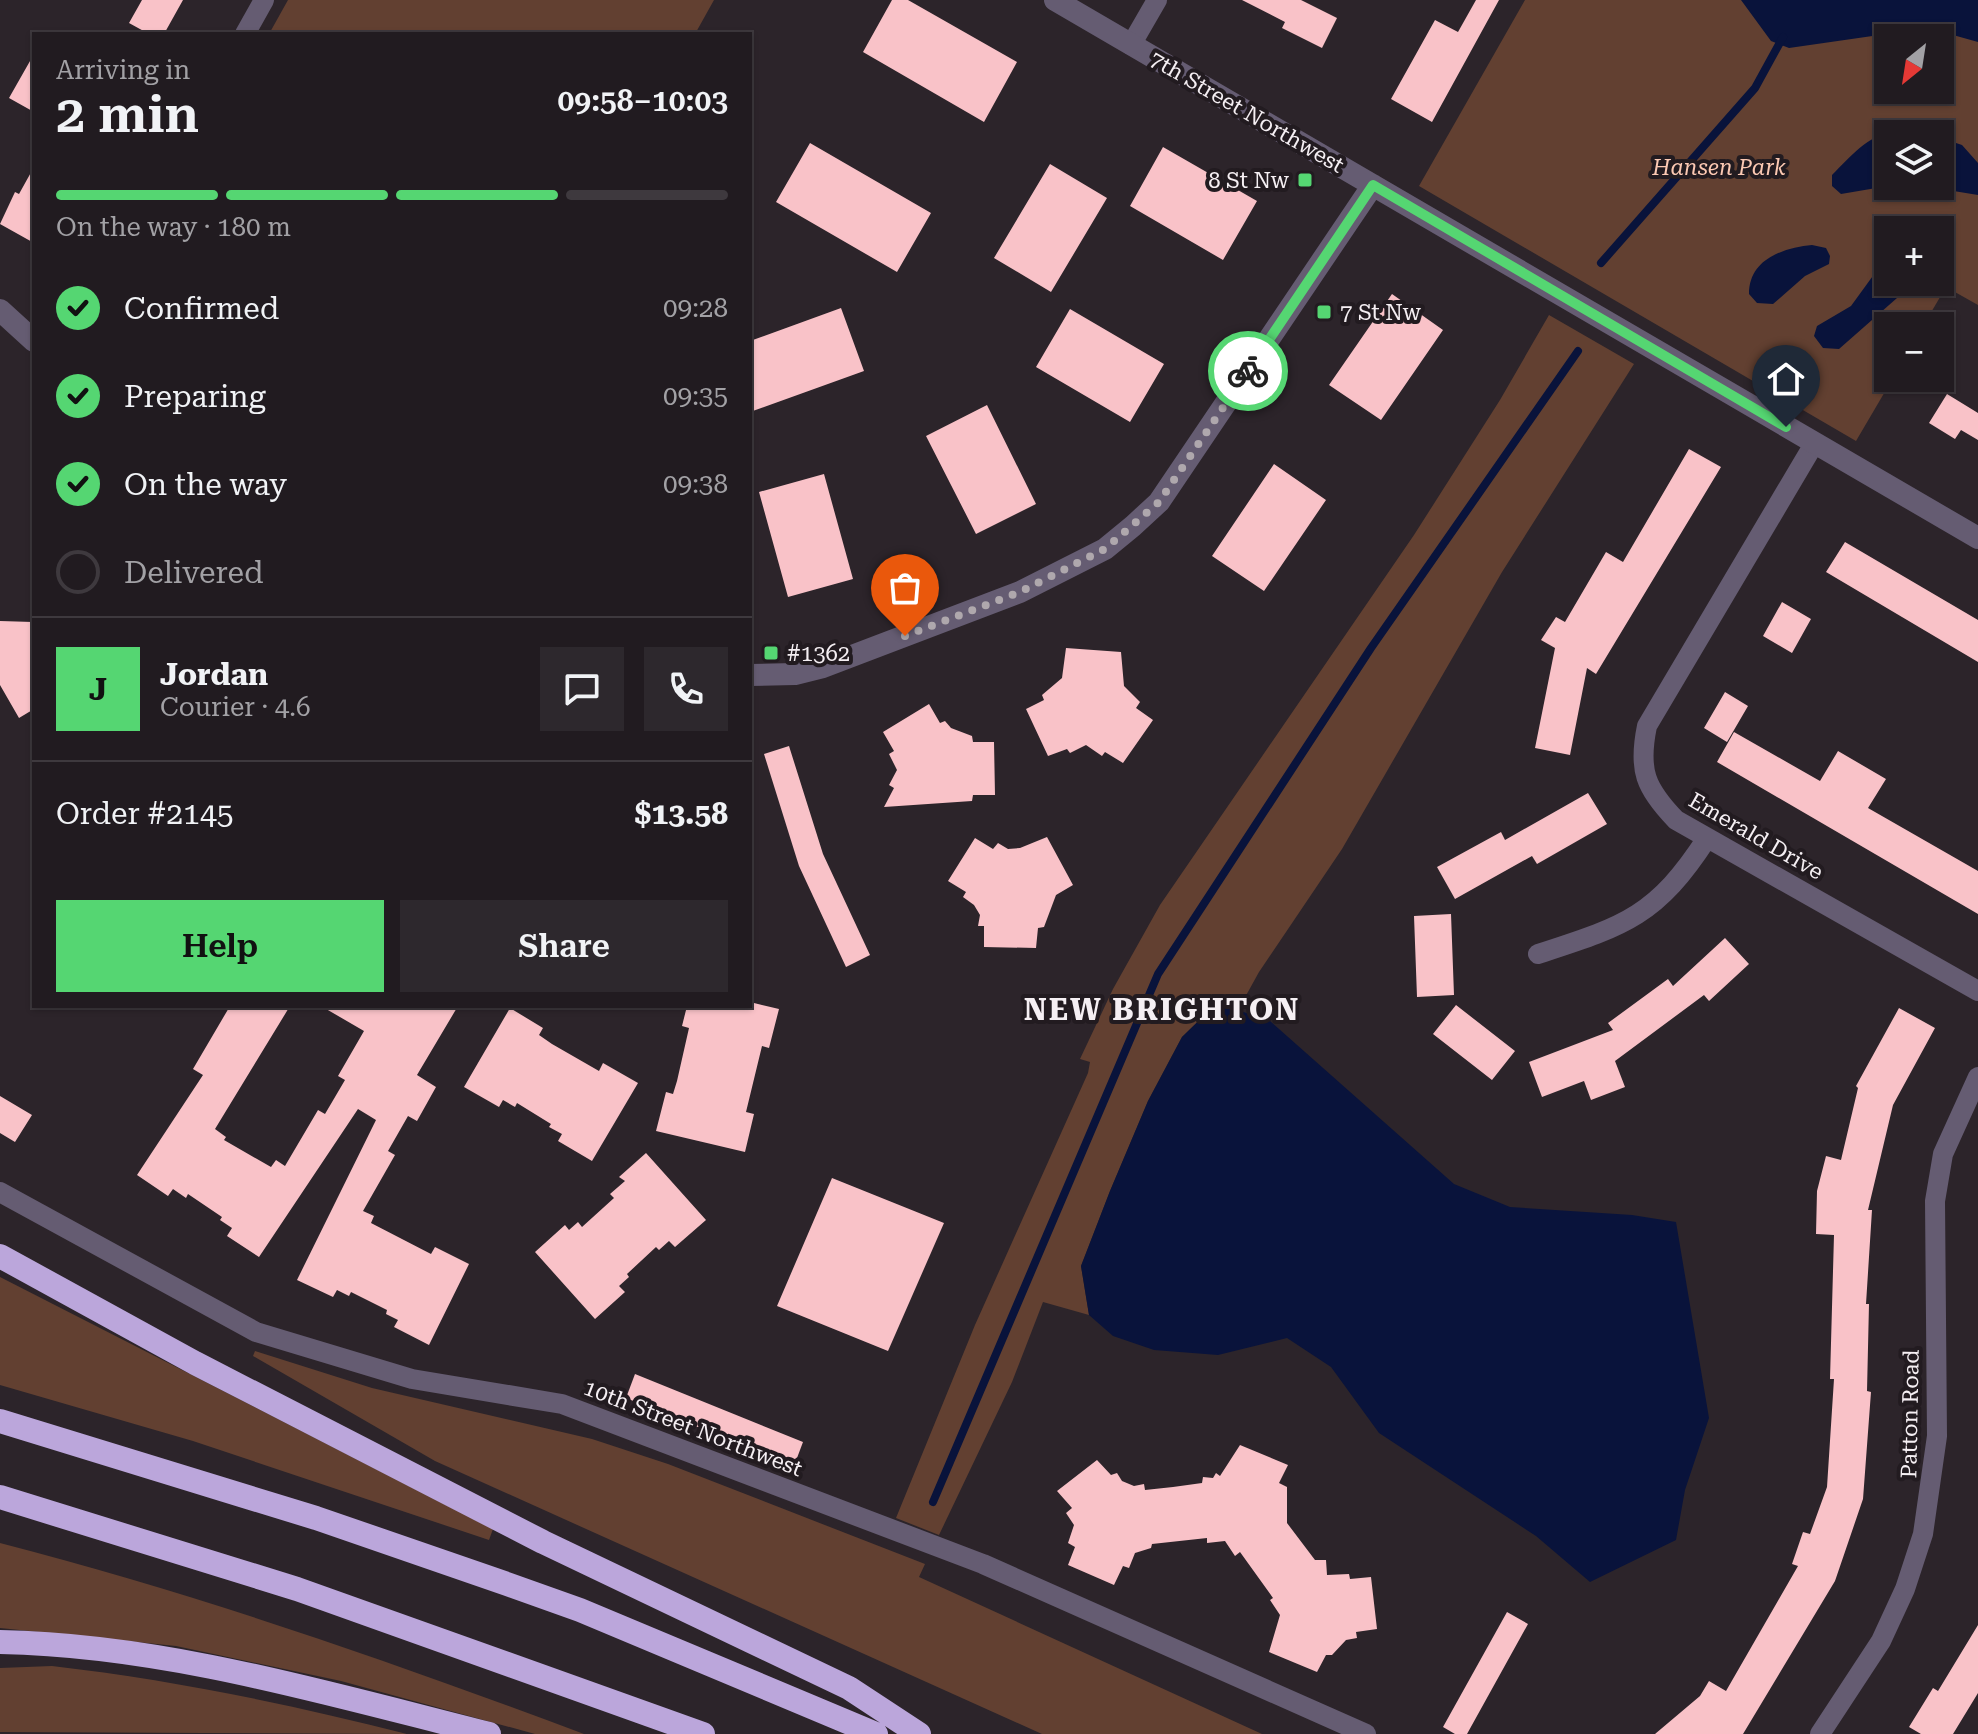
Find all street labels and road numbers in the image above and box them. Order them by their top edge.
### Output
street label: 7th Street Northwest [1146,46,1348,178]
street label: Emerald Drive [1684,787,1828,885]
street label: Patton Road [1896,1349,1924,1479]
street label: 10th Street Northwest [580,1375,806,1481]

